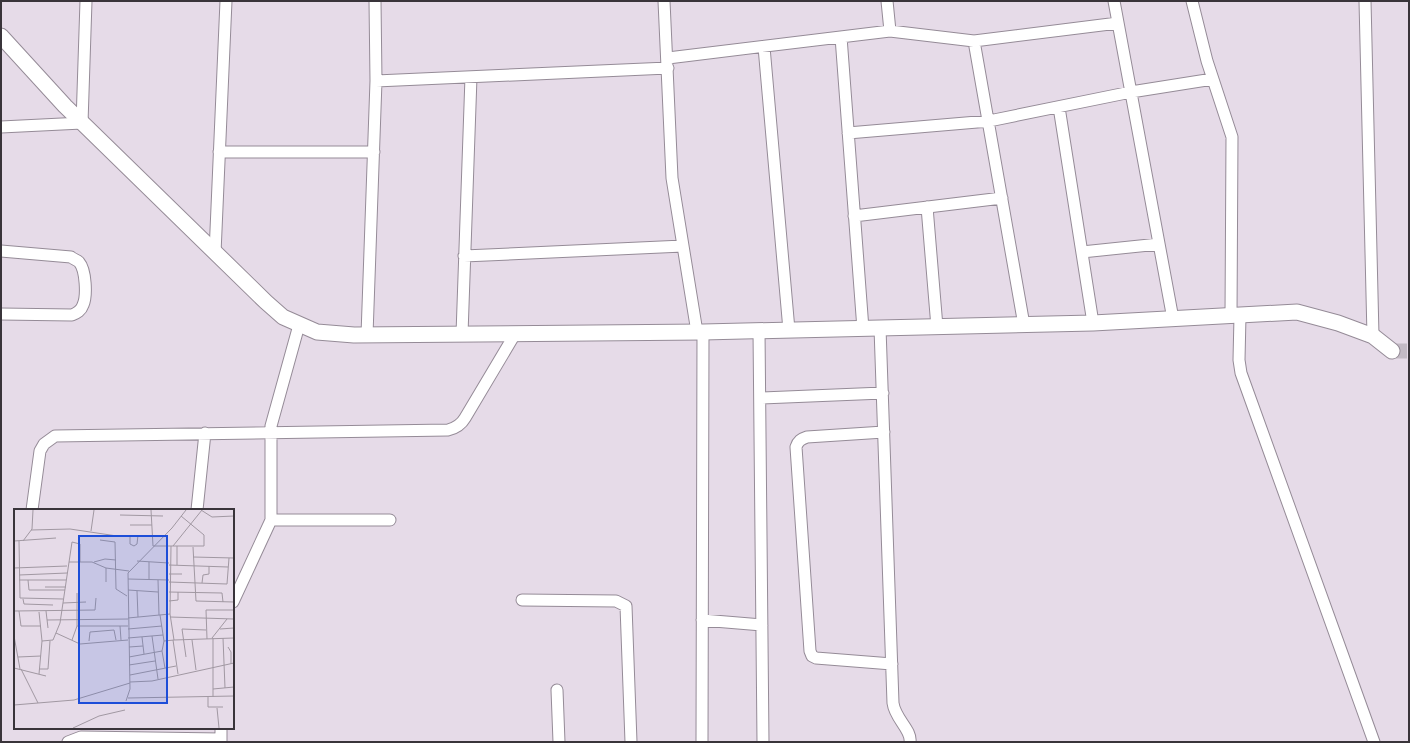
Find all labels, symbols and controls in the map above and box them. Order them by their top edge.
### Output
inset map [14,509,234,729]

